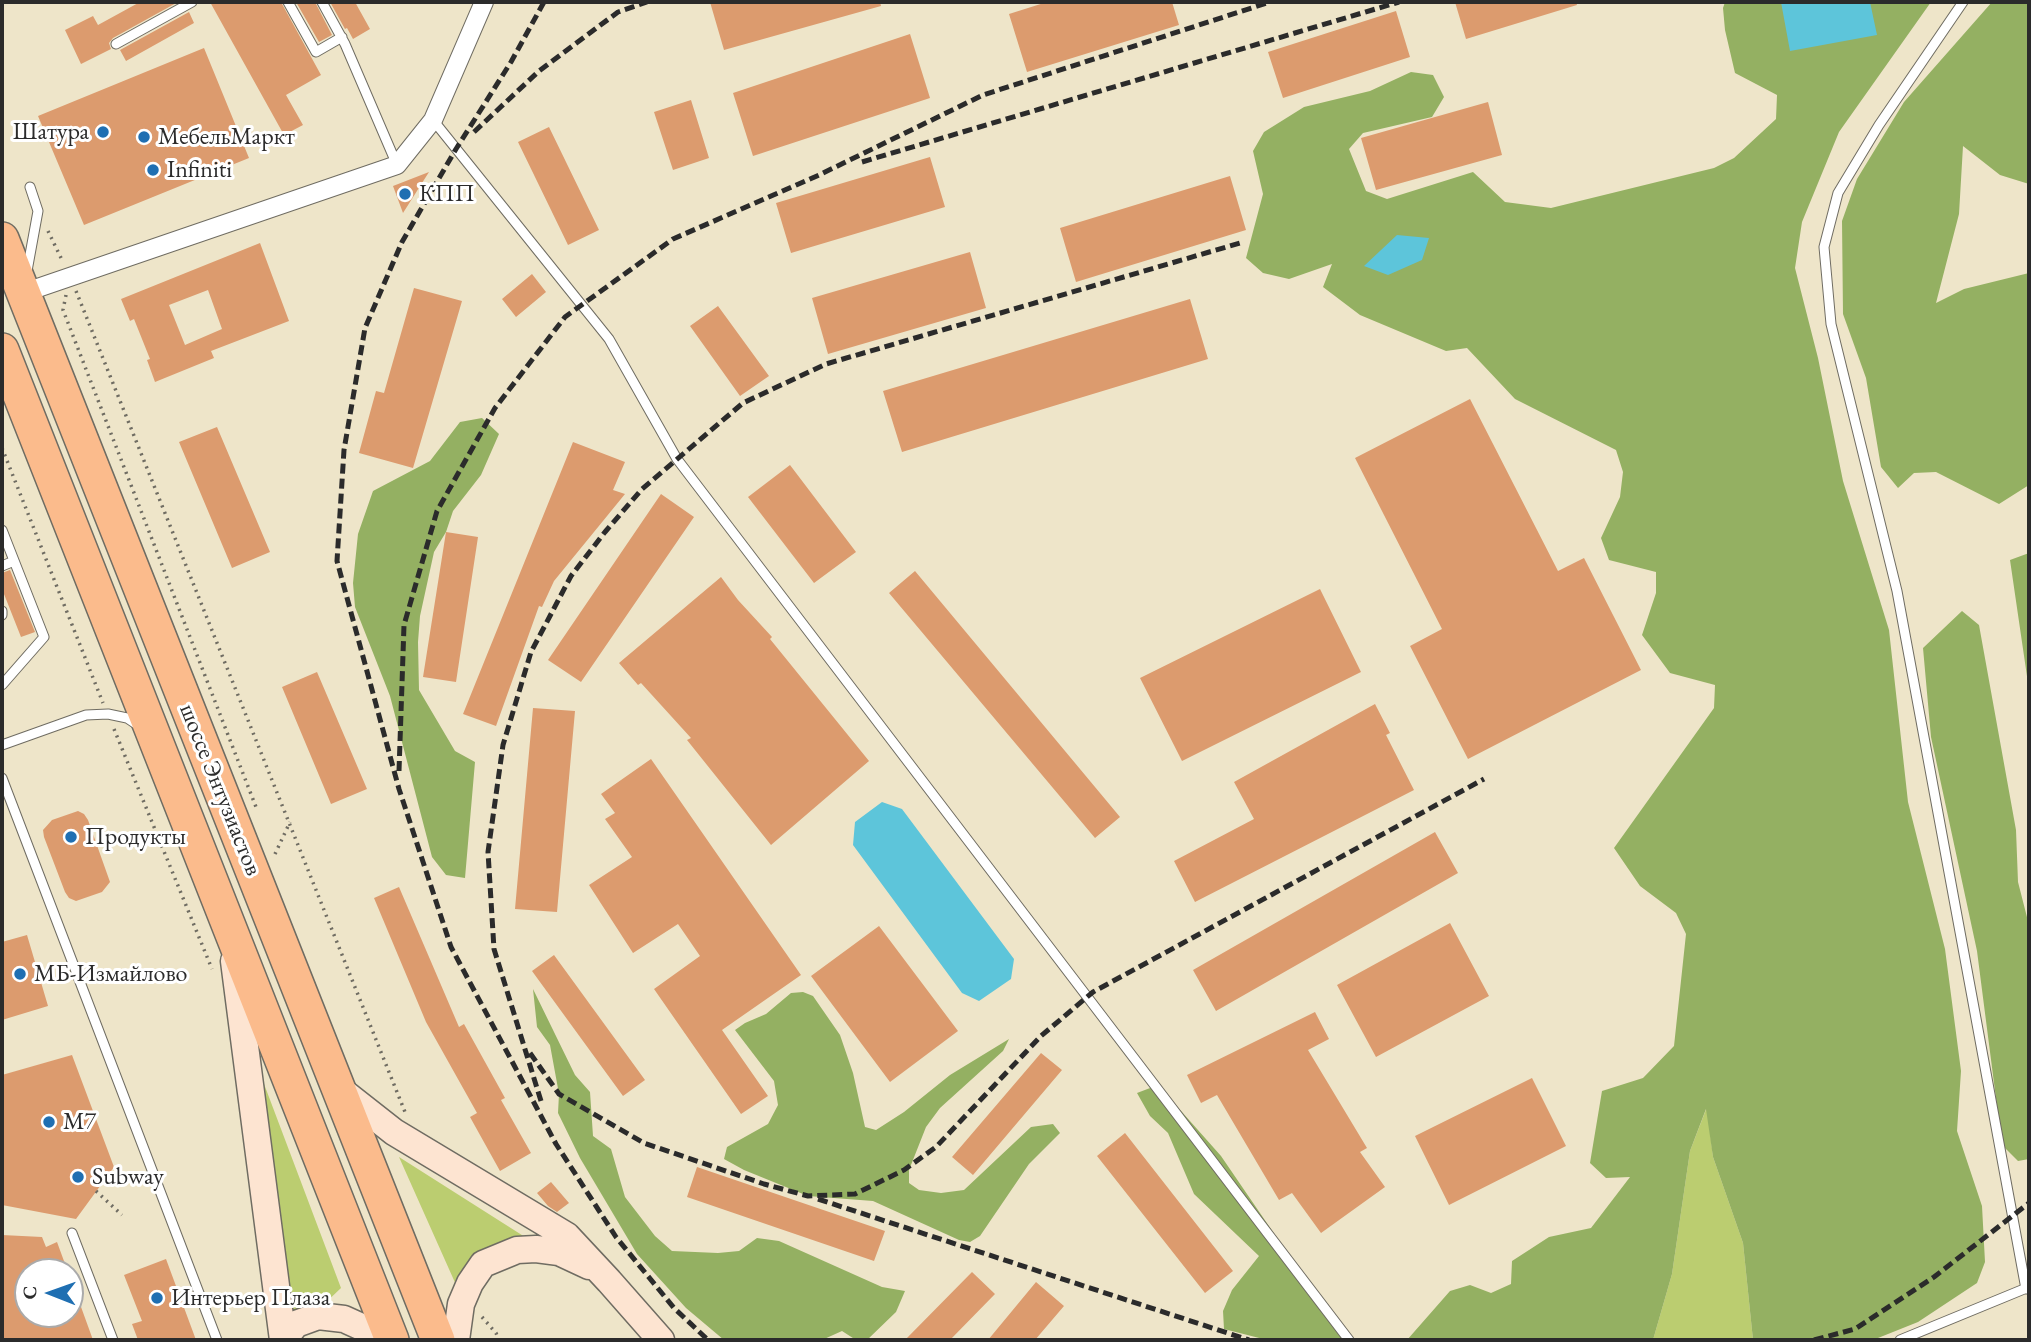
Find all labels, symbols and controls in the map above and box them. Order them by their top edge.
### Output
place label: Шатура [13,118,89,146]
place label: МебельМаркт [158,123,295,151]
marker: Шатура [95,124,111,140]
marker: МебельМаркт [136,129,152,145]
place label: Infiniti [167,156,232,184]
marker: Infiniti [145,162,161,178]
place label: КПП [419,180,475,208]
marker: КПП [397,186,413,202]
street label: шоссе Энтузиастов [172,700,268,880]
place label: Продукты [85,823,186,851]
marker: Продукты [63,829,79,845]
place label: МБ-Измайлово [34,960,187,988]
marker: МБ-Измайлово [12,966,28,982]
place label: М7 [63,1108,96,1136]
marker: М7 [41,1114,57,1130]
place label: Subway [92,1163,164,1191]
marker: Subway [70,1169,86,1185]
north arrow [14,1258,84,1328]
place label: Интерьер Плаза [171,1284,330,1312]
text: С [17,1286,42,1300]
marker: Интерьер Плаза [149,1290,165,1306]

